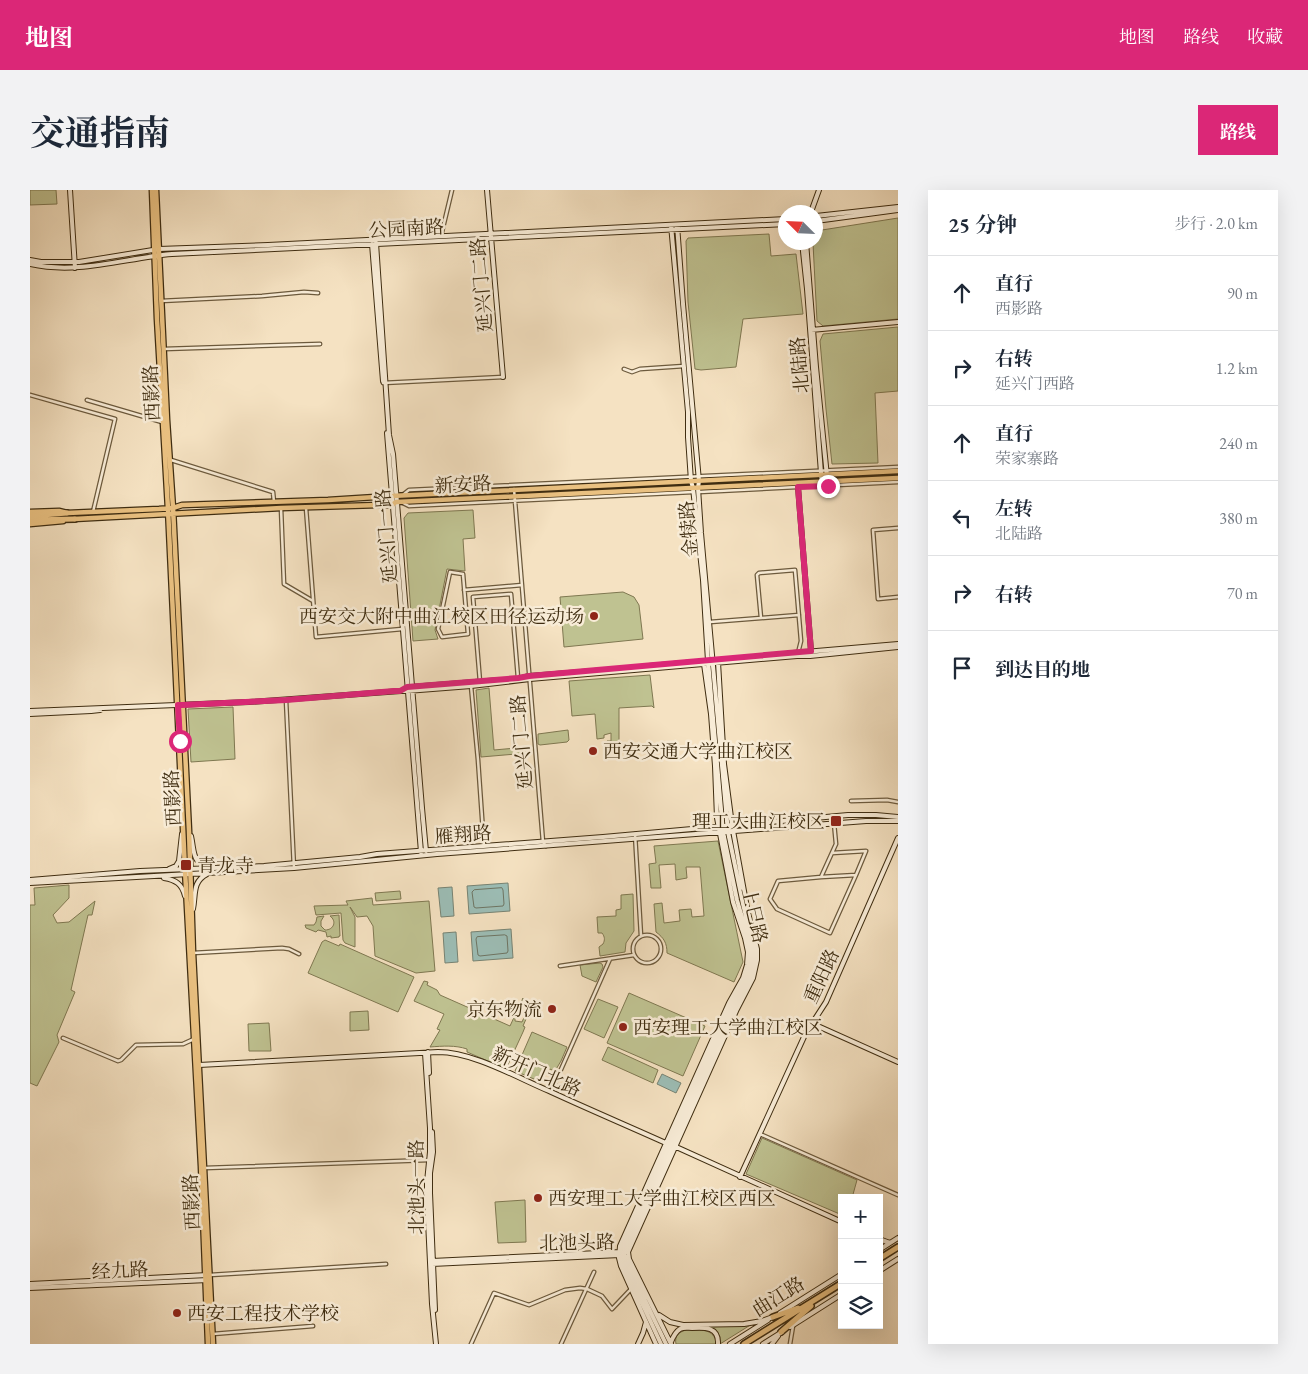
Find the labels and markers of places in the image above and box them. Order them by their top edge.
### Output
place label: 西安交大附中曲江校区田径运动场 [299,604,584,629]
marker: 西安交大附中曲江校区田径运动场 [588,610,600,622]
place label: 西安交通大学曲江校区 [603,739,793,764]
marker: 西安交通大学曲江校区 [587,745,599,757]
place label: 理工大曲江校区 [692,809,825,834]
marker: 理工大曲江校区 [829,814,843,828]
place label: 青龙寺 [197,853,254,878]
marker: 青龙寺 [179,858,193,872]
place label: 京东物流 [466,997,542,1022]
marker: 京东物流 [546,1003,558,1015]
place label: 西安理工大学曲江校区 [633,1015,823,1040]
marker: 西安理工大学曲江校区 [617,1021,629,1033]
place label: 西安理工大学曲江校区西区 [548,1186,776,1211]
marker: 西安理工大学曲江校区西区 [532,1192,544,1204]
place label: 西安工程技术学校 [187,1301,339,1326]
marker: 西安工程技术学校 [171,1307,183,1319]

